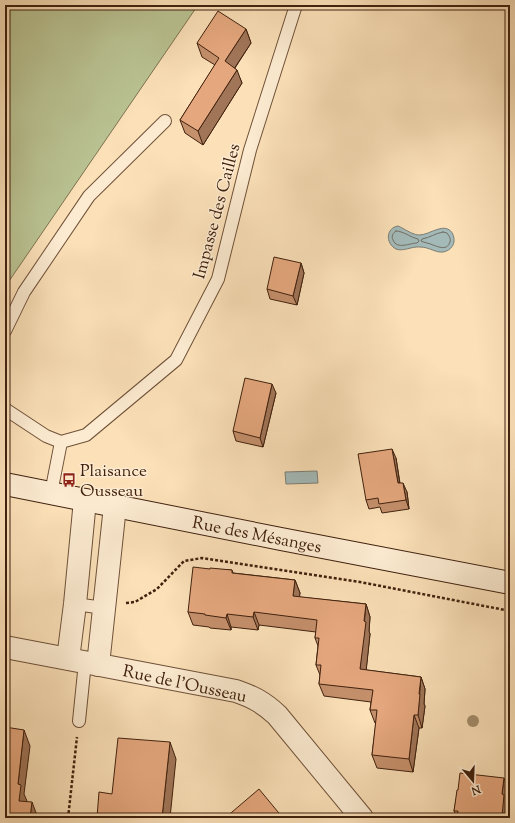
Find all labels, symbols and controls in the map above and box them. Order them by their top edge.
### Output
street label: Impasse des Cailles [188,141,248,282]
place label: Plaisance Ousseau [80,460,147,504]
bus stop icon: Plaisance Ousseau [61,472,77,488]
street label: Rue des Mésanges [190,512,324,560]
street label: Rue de l'Ousseau [120,660,249,710]
north arrow [453,761,493,801]
text: N [469,780,484,799]

